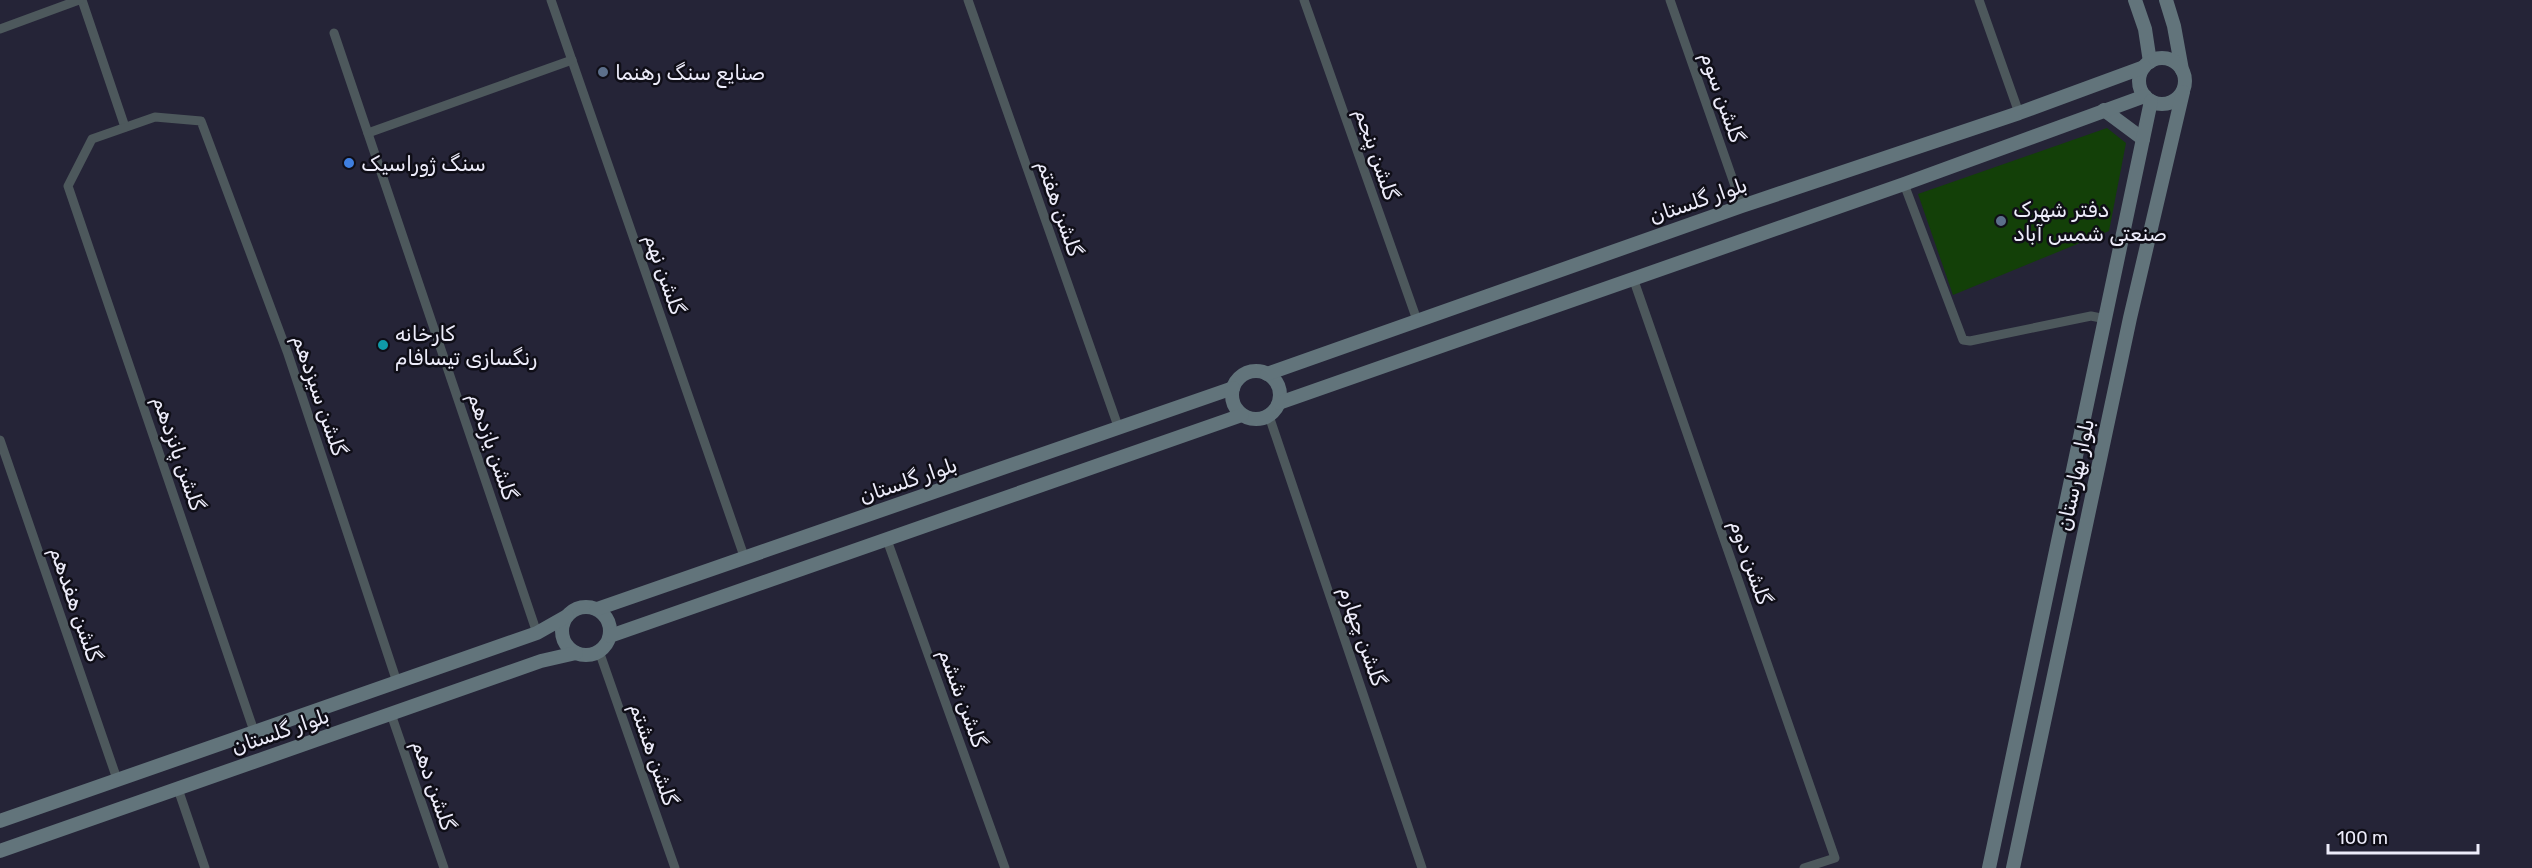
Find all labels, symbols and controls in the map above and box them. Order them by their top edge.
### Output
street label: گلشن سوم [1695,49,1750,146]
place label: صنایع سنگ رهنما [615,60,765,88]
marker: صنایع سنگ رهنما [596,65,610,79]
street label: گلشن پنجم [1348,105,1405,204]
place label: سنگ ژوراسیک [361,151,486,177]
marker: سنگ ژوراسیک [342,156,356,170]
street label: گلشن هفتم [1030,157,1088,260]
street label: بلوار گلستان [1646,172,1750,228]
place label: دفتر شهرک صنعتی شمس آباد [2013,197,2167,246]
marker: دفتر شهرک صنعتی شمس آباد [1994,214,2008,228]
street label: گلشن نهم [638,231,691,319]
place label: کارخانه رنگسازی تیسافام [395,321,537,371]
street label: گلشن سیزدهم [286,331,353,460]
marker: کارخانه رنگسازی تیسافام [376,338,390,352]
street label: گلشن یازدهم [461,389,523,504]
street label: گلشن پانزدهم [146,392,210,515]
street label: بلوار بهارستان [2051,417,2099,533]
street label: بلوار گلستان [856,452,960,508]
street label: گلشن دوم [1724,516,1777,608]
street label: گلشن هفدهم [43,543,108,666]
street label: گلشن چهارم [1333,583,1392,690]
street label: گلشن ششم [932,645,993,752]
street label: گلشن هشتم [623,700,683,810]
street label: بلوار گلستان [228,703,332,759]
street label: گلشن دهم [405,737,461,834]
scale bar [2328,817,2478,855]
text: 100 m [2337,827,2388,849]

